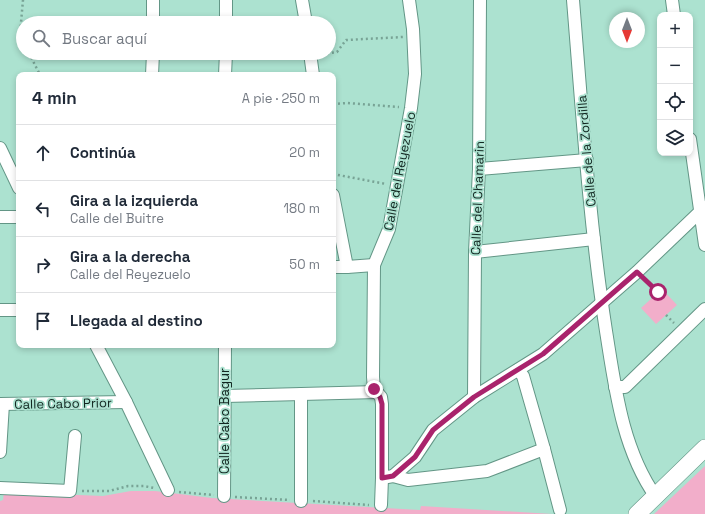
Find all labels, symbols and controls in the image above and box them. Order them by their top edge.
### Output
north arrow [609,12,645,48]
map controls [657,12,693,156]
button: + [657,12,693,48]
search box [16,16,336,60]
icon: search [30,27,52,49]
text: Buscar aquí [62,29,147,48]
button: − [657,48,693,84]
button: locate [657,84,693,120]
text: 4 min [32,87,77,109]
text: A pie · 250 m [242,90,320,107]
street label: Calle de la Zordilla [573,94,600,208]
street label: Calle del Reyezuelo [380,110,419,232]
button: layers [657,120,693,156]
street label: Calle del Chamarin [467,141,488,255]
icon: ahead [32,142,54,164]
text: Continúa [70,143,136,162]
text: 20 m [289,144,320,161]
text: Gira a la izquierda [70,191,198,210]
icon: left [32,198,54,220]
text: 180 m [284,200,320,217]
text: Calle del Buitre [70,210,164,227]
text: Gira a la derecha [70,247,190,266]
icon: right [32,254,54,276]
text: 50 m [289,256,320,273]
text: Calle del Reyezuelo [70,266,191,283]
route start [649,283,667,301]
icon: arrive [32,310,54,332]
text: Llegada al destino [70,311,203,330]
street label: Calle Cabo Bagur [216,368,233,474]
route end [365,380,383,398]
street label: Calle Cabo Prior [14,394,112,413]

